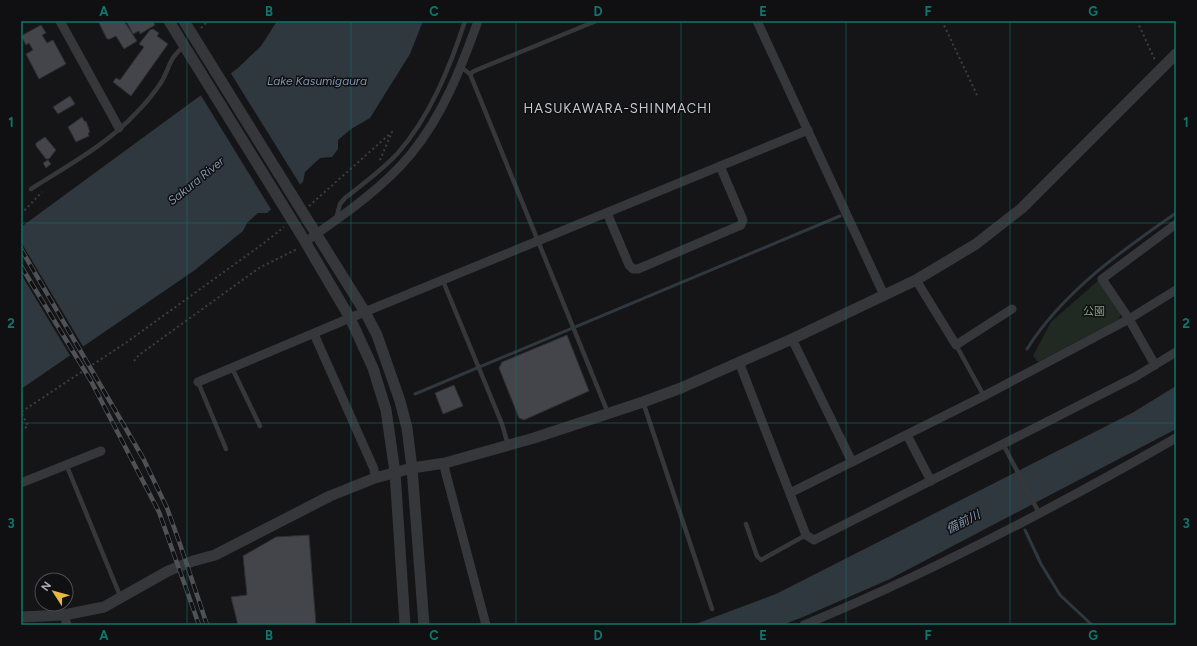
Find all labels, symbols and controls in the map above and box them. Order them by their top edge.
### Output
text: A [99,4,109,19]
text: B [265,4,273,19]
text: C [429,4,439,19]
text: D [593,4,603,19]
text: E [759,4,767,19]
text: F [924,4,932,19]
text: G [1088,4,1098,19]
water label: Lake Kasumigaura [267,74,367,88]
district label: HASUKAWARA-SHINMACHI [524,101,712,116]
text: 1 [8,115,14,130]
text: 1 [1183,115,1189,130]
water label: Sakura River [165,154,228,208]
park label: 公園 [1083,305,1105,318]
text: 2 [7,316,15,331]
text: 2 [1182,316,1190,331]
water label: 備前川 [944,507,984,536]
text: 3 [7,516,15,531]
text: 3 [1182,516,1190,531]
north arrow [34,572,74,612]
text: N [39,579,54,594]
text: A [99,628,109,643]
text: B [265,628,273,643]
text: C [429,628,439,643]
text: D [593,628,603,643]
text: E [759,628,767,643]
text: F [924,628,932,643]
text: G [1088,628,1098,643]

